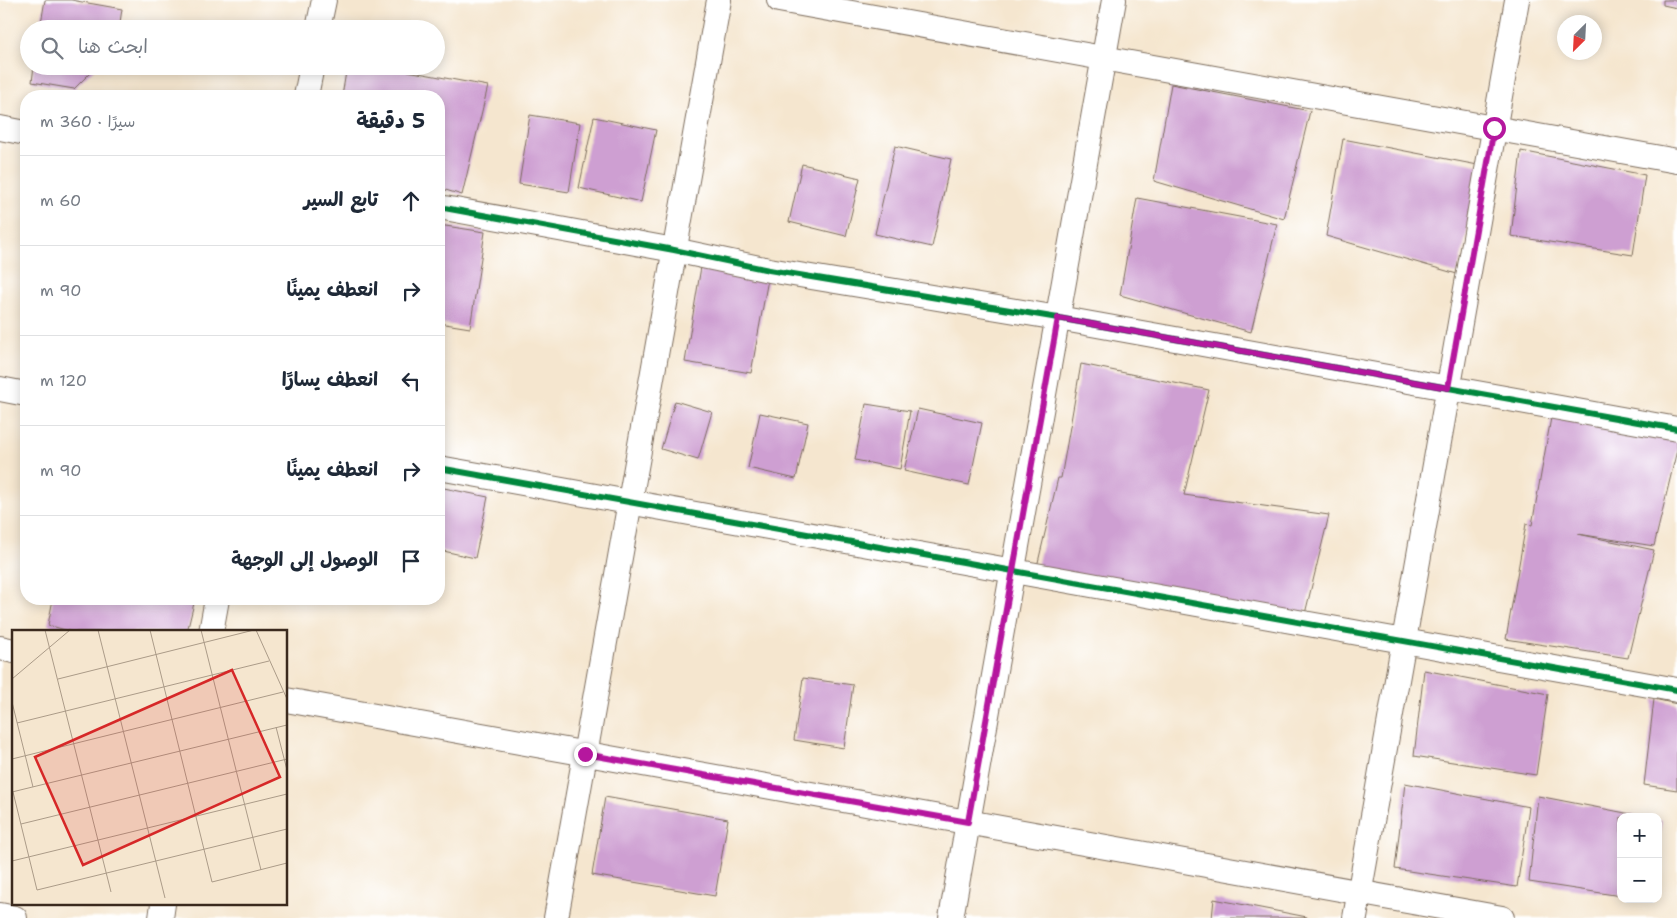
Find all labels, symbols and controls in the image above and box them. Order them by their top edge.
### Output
north arrow [1557,15,1602,60]
search box [20,20,445,75]
icon: search [38,34,66,62]
text: ابحث هنا [78,34,148,59]
text: 5 دقيقة [356,107,425,135]
text: سيرًا · 360 m [40,111,135,132]
route start [1483,117,1506,140]
text: تابع السير [304,187,378,212]
icon: ahead [397,187,425,215]
text: 60 m [40,190,81,211]
text: انعطف يمينًا [287,277,378,302]
icon: right [397,277,425,305]
text: 90 m [40,280,81,301]
text: انعطف يسارًا [282,367,378,392]
icon: left [397,367,425,395]
text: 120 m [40,370,87,391]
text: انعطف يمينًا [287,457,378,482]
icon: right [397,457,425,485]
text: 90 m [40,460,81,481]
text: الوصول إلى الوجهة [231,547,378,572]
icon: arrive [397,547,425,575]
inset map [12,630,288,906]
route end [574,743,597,766]
map controls [1617,813,1662,903]
button: + [1617,813,1662,858]
button: − [1617,858,1662,903]

